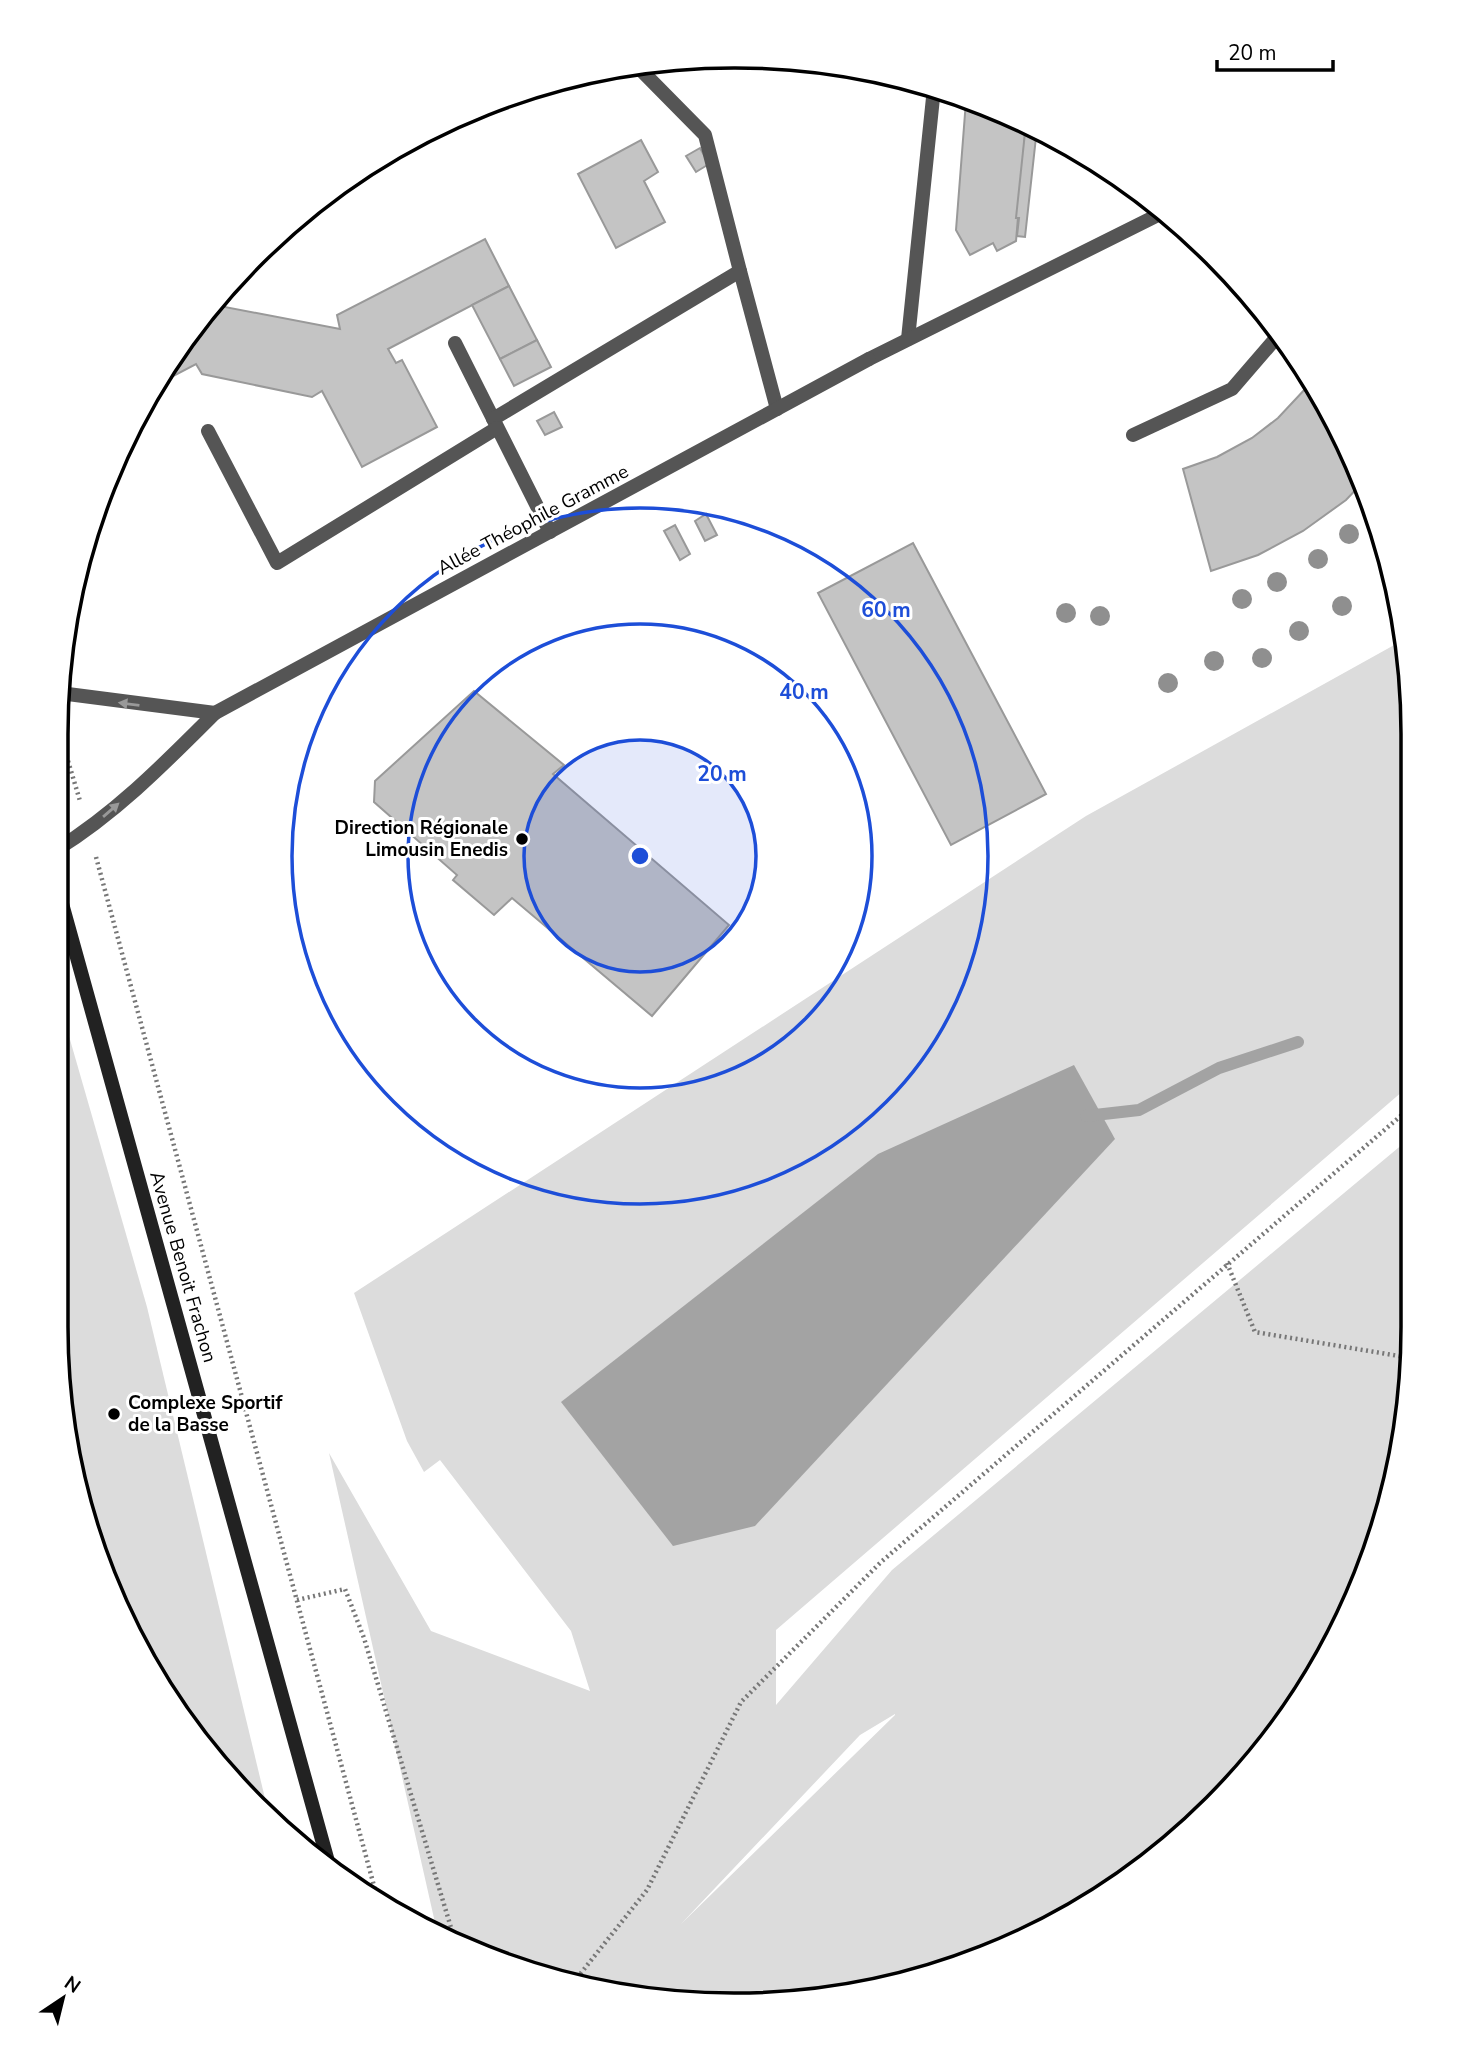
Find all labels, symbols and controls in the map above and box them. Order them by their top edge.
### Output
scale bar [1217,28,1332,72]
text: 20 m [1228,39,1277,67]
street label: Allée Théophile Gramme [433,459,633,581]
text: 60 m [861,596,911,624]
text: 40 m [779,678,829,706]
one-way arrow [118,698,140,709]
text: 20 m [697,760,747,788]
one-way arrow [102,802,120,818]
place label: Direction Régionale Limousin Enedis [335,815,508,863]
marker: Direction Régionale Limousin Enedis [514,831,530,847]
centre of rings [628,844,652,868]
street label: Avenue Benoit Frachon [143,1168,223,1366]
place label: Complexe Sportif de la Basse [128,1390,283,1438]
marker: Complexe Sportif de la Basse [106,1406,122,1422]
north arrow [28,1963,98,2033]
text: N [59,1970,85,2000]

